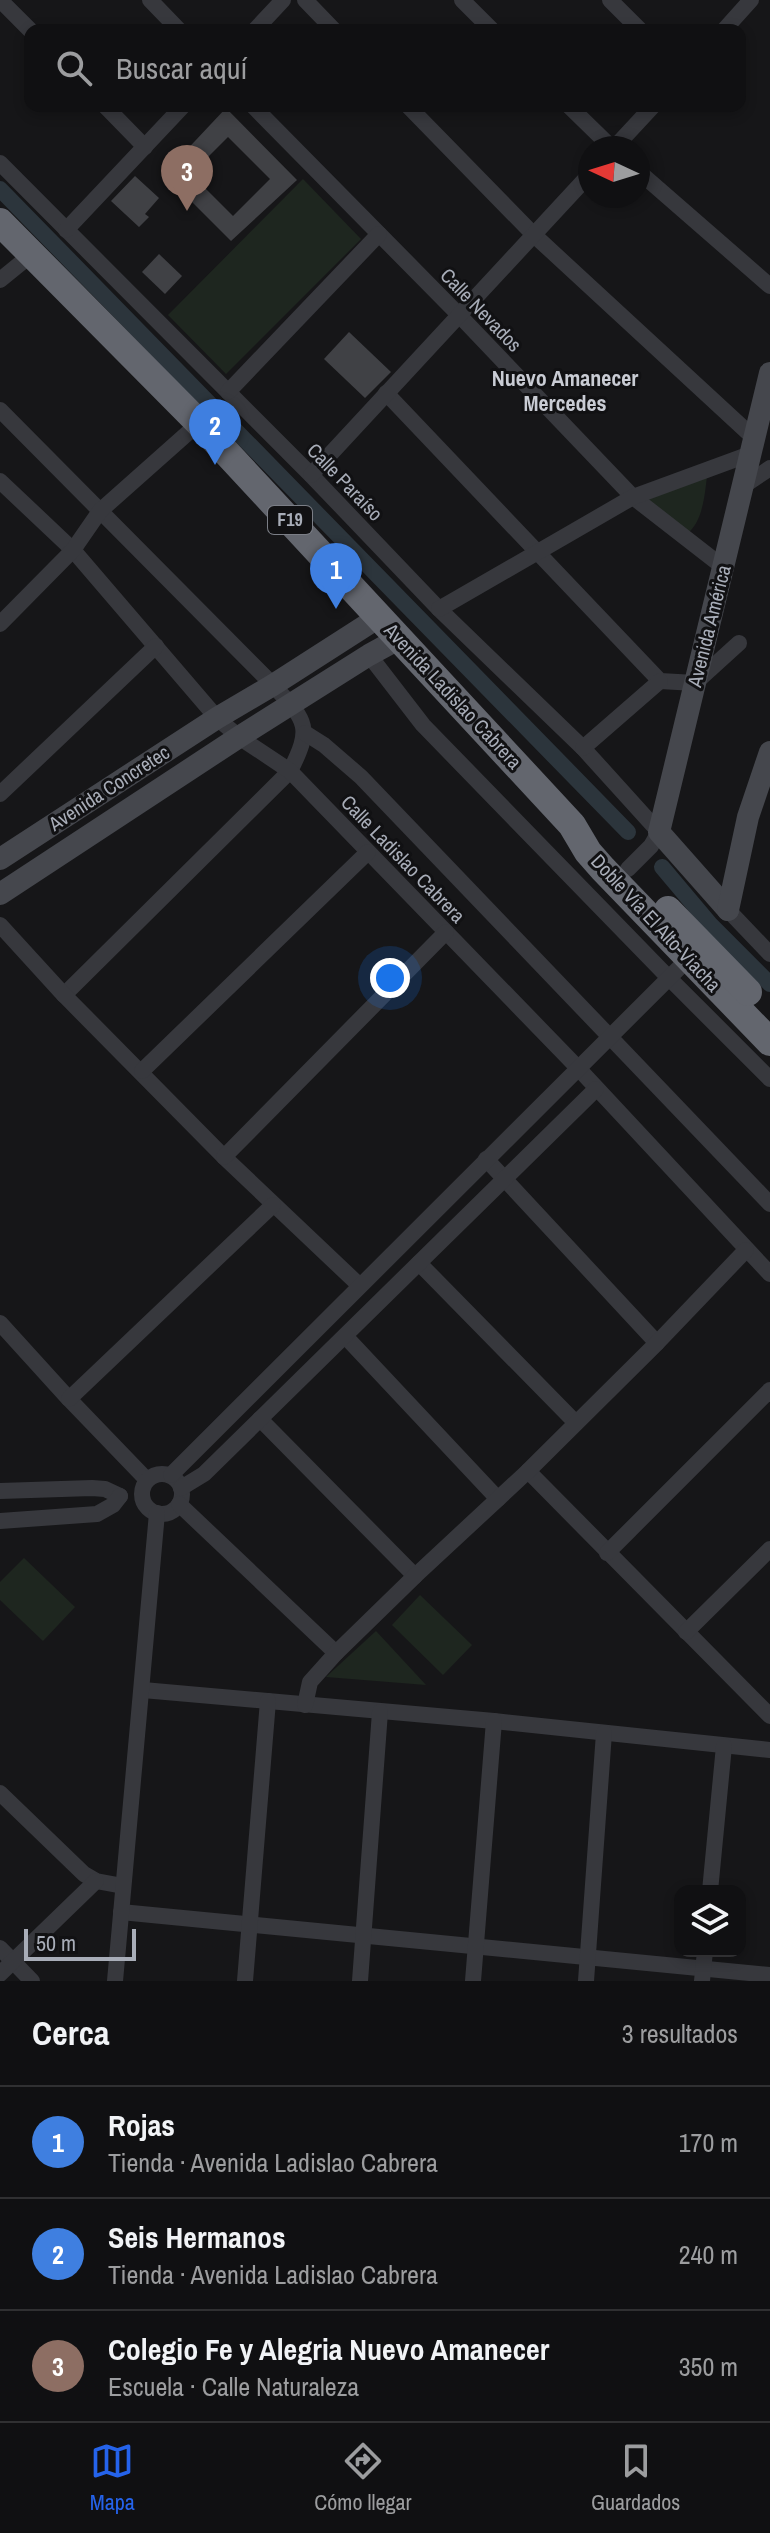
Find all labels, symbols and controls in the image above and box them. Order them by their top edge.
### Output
search box [24,24,746,112]
icon: search [52,46,96,90]
text: Buscar aquí [116,48,247,88]
north arrow [578,136,650,208]
pin: 3 [161,145,213,211]
street label: Calle Nevados [435,262,528,357]
district label: Nuevo Amanecer Mercedes [492,363,638,418]
pin: 2 [189,399,241,465]
street label: Calle Paraíso [301,437,389,526]
road number: F19 [268,506,312,534]
pin: 1 [310,543,362,609]
street label: Avenida América [680,562,737,691]
street label: Avenida Ladislao Cabrera [378,616,528,774]
street label: Avenida Concretec [42,738,174,837]
street label: Calle Ladislao Cabrera [335,789,471,928]
street label: Doble Vía El Alto-Viacha [585,848,727,997]
your location [370,958,410,998]
map controls [674,1885,746,1957]
button: layers [674,1885,746,1957]
scale bar [24,1925,136,1961]
text: 50 m [36,1928,76,1958]
text: Cerca [32,2010,110,2056]
text: 3 resultados [622,2016,738,2051]
text: Rojas [108,2105,175,2145]
text: 1 [52,2125,64,2160]
text: 170 m [679,2125,738,2160]
text: Tienda · Avenida Ladislao Cabrera [108,2145,438,2180]
text: Seis Hermanos [108,2217,286,2257]
text: 2 [52,2237,64,2272]
text: 240 m [679,2237,738,2272]
text: Tienda · Avenida Ladislao Cabrera [108,2257,438,2292]
text: Colegio Fe y Alegria Nuevo Amanecer [108,2329,549,2369]
text: 3 [52,2349,64,2384]
text: 350 m [679,2349,738,2384]
text: Escuela · Calle Naturaleza [108,2369,359,2404]
tab: Mapa [90,2439,135,2517]
tab: Cómo llegar [314,2439,412,2517]
tab: Guardados [591,2439,680,2517]

